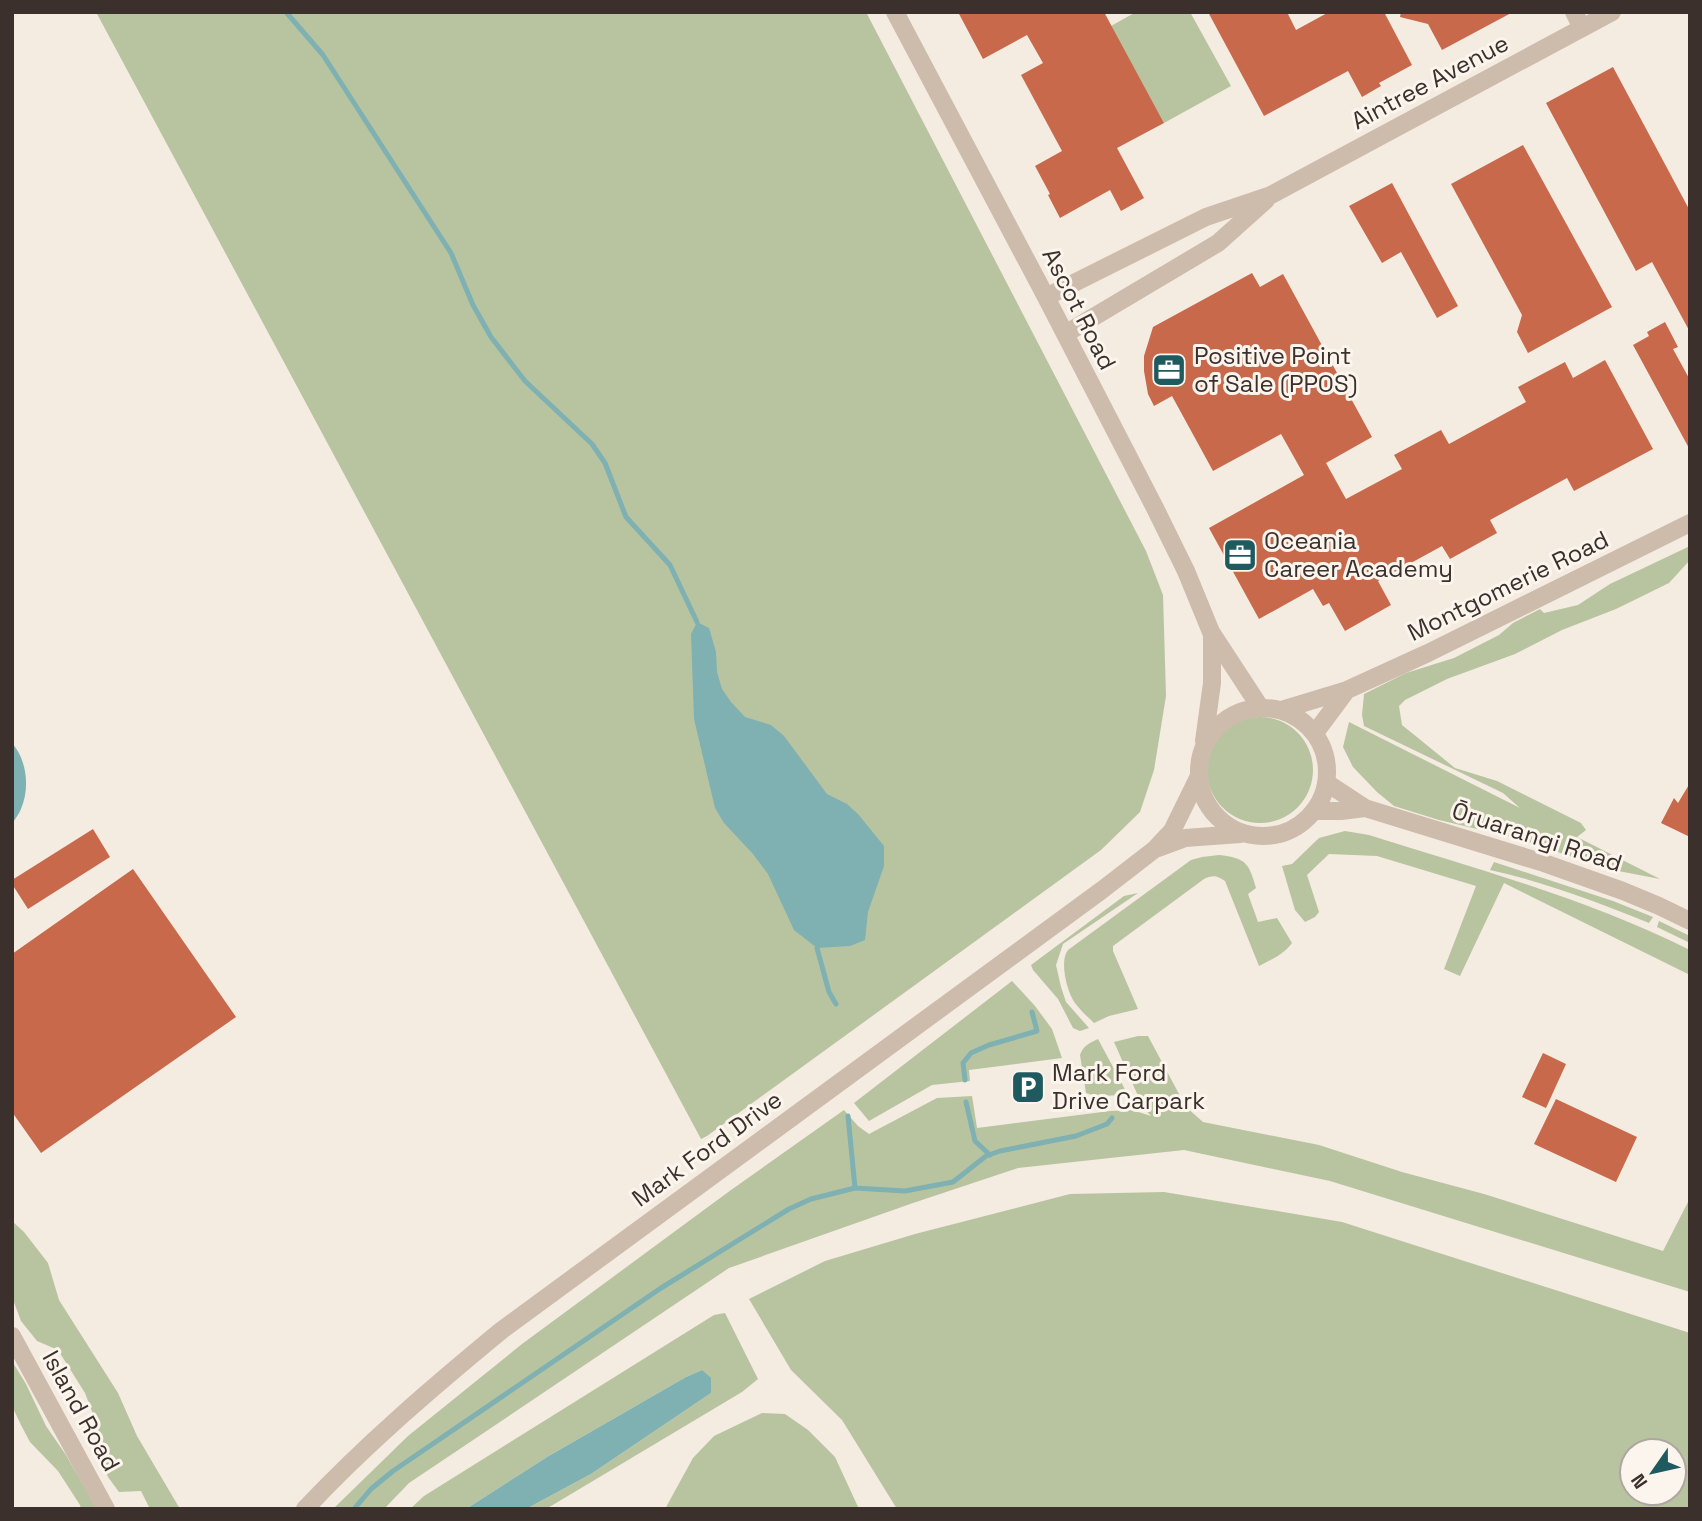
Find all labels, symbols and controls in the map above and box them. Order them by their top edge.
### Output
street label: Aintree Avenue [1346,27,1514,136]
street label: Ascot Road [1036,243,1123,375]
place label: Positive Point of Sale (PPOS) [1194,340,1358,399]
office icon: Positive Point of Sale (PPOS) [1150,351,1188,389]
street label: Montgomerie Road [1402,523,1613,648]
place label: Oceania Career Academy [1264,525,1453,584]
office icon: Oceania Career Academy [1221,536,1259,574]
street label: Ōruarangi Road [1448,794,1626,879]
place label: Mark Ford Drive Carpark [1052,1057,1205,1116]
parking icon: Mark Ford Drive Carpark [1009,1068,1047,1106]
street label: Mark Ford Drive [626,1084,788,1213]
street label: Island Road [36,1345,127,1477]
north arrow [1618,1437,1688,1507]
text: N [1625,1469,1653,1493]

